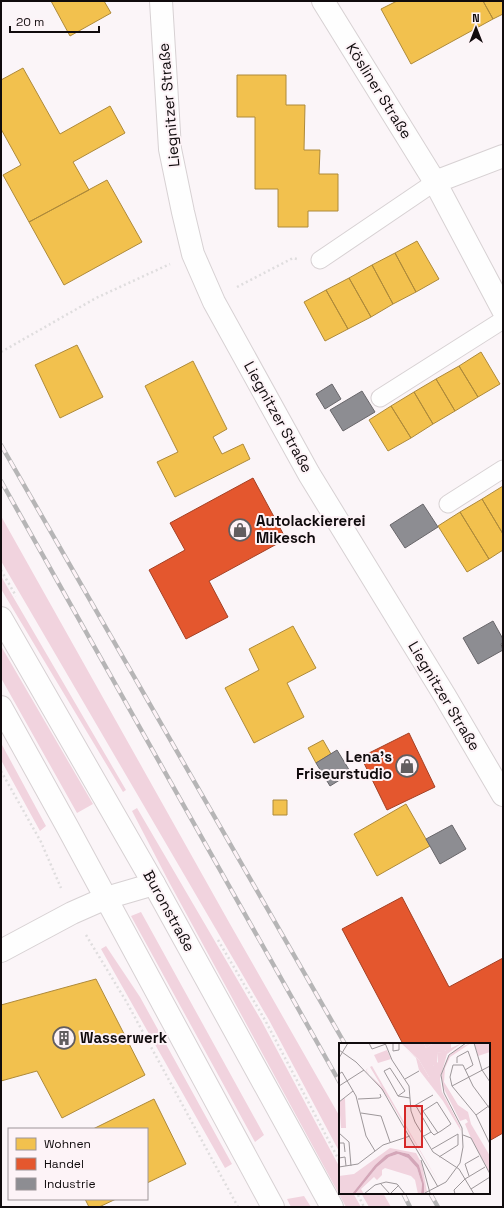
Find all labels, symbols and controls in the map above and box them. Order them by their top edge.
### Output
scale bar [10,8,99,34]
north arrow [456,8,496,48]
text: N [472,11,480,25]
text: 20 m [16,14,44,30]
street label: Kösliner Straße [342,39,417,142]
street label: Liegnitzer Straße [154,42,183,168]
street label: Liegnitzer Straße [240,358,317,476]
place label: Autolackiererei Mikesch [256,511,366,547]
shop icon: Autolackiererei Mikesch [227,517,253,543]
street label: Liegnitzer Straße [404,637,485,754]
place label: Lena's Friseurstudio [296,747,392,783]
shop icon: Lena's Friseurstudio [394,753,420,779]
street label: Buronstraße [139,867,200,955]
building icon: Wasserwerk [51,1025,77,1051]
place label: Wasserwerk [80,1028,168,1047]
inset map [339,1043,490,1194]
legend [8,1128,148,1200]
text: Wohnen [44,1136,91,1152]
text: Handel [44,1156,84,1172]
text: Industrie [44,1176,96,1192]

